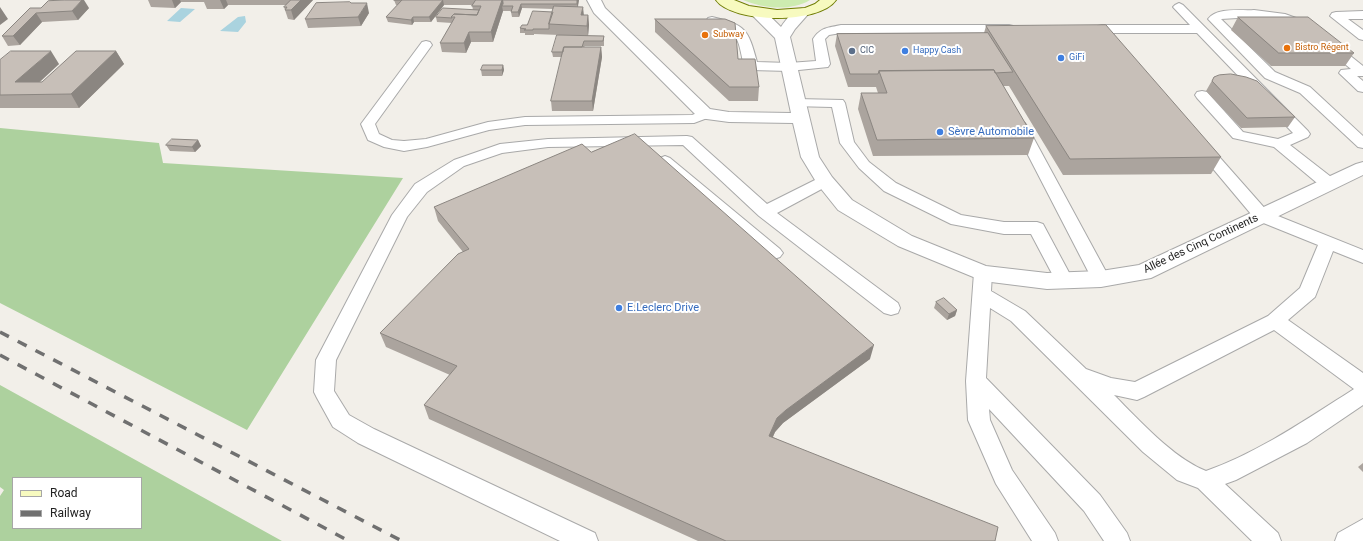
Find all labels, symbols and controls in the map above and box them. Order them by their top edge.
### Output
marker: Subway [700,30,710,40]
place label: Subway [713,30,744,40]
marker: Bistro Régent [1282,43,1292,53]
place label: Bistro Régent [1295,43,1349,53]
marker: CIC [847,46,857,56]
place label: CIC [860,46,874,56]
marker: Happy Cash [900,46,910,56]
place label: Happy Cash [913,46,961,56]
marker: GiFi [1056,53,1066,63]
place label: GiFi [1069,53,1084,63]
place label: Sèvre Automobile [948,125,1034,139]
marker: Sèvre Automobile [935,127,945,137]
street label: Allée des Cinq Continents [1141,212,1261,276]
place label: E.Leclerc Drive [627,301,699,315]
marker: E.Leclerc Drive [614,303,624,313]
legend [12,477,142,529]
text: Road [50,486,78,500]
text: Railway [50,506,91,520]

